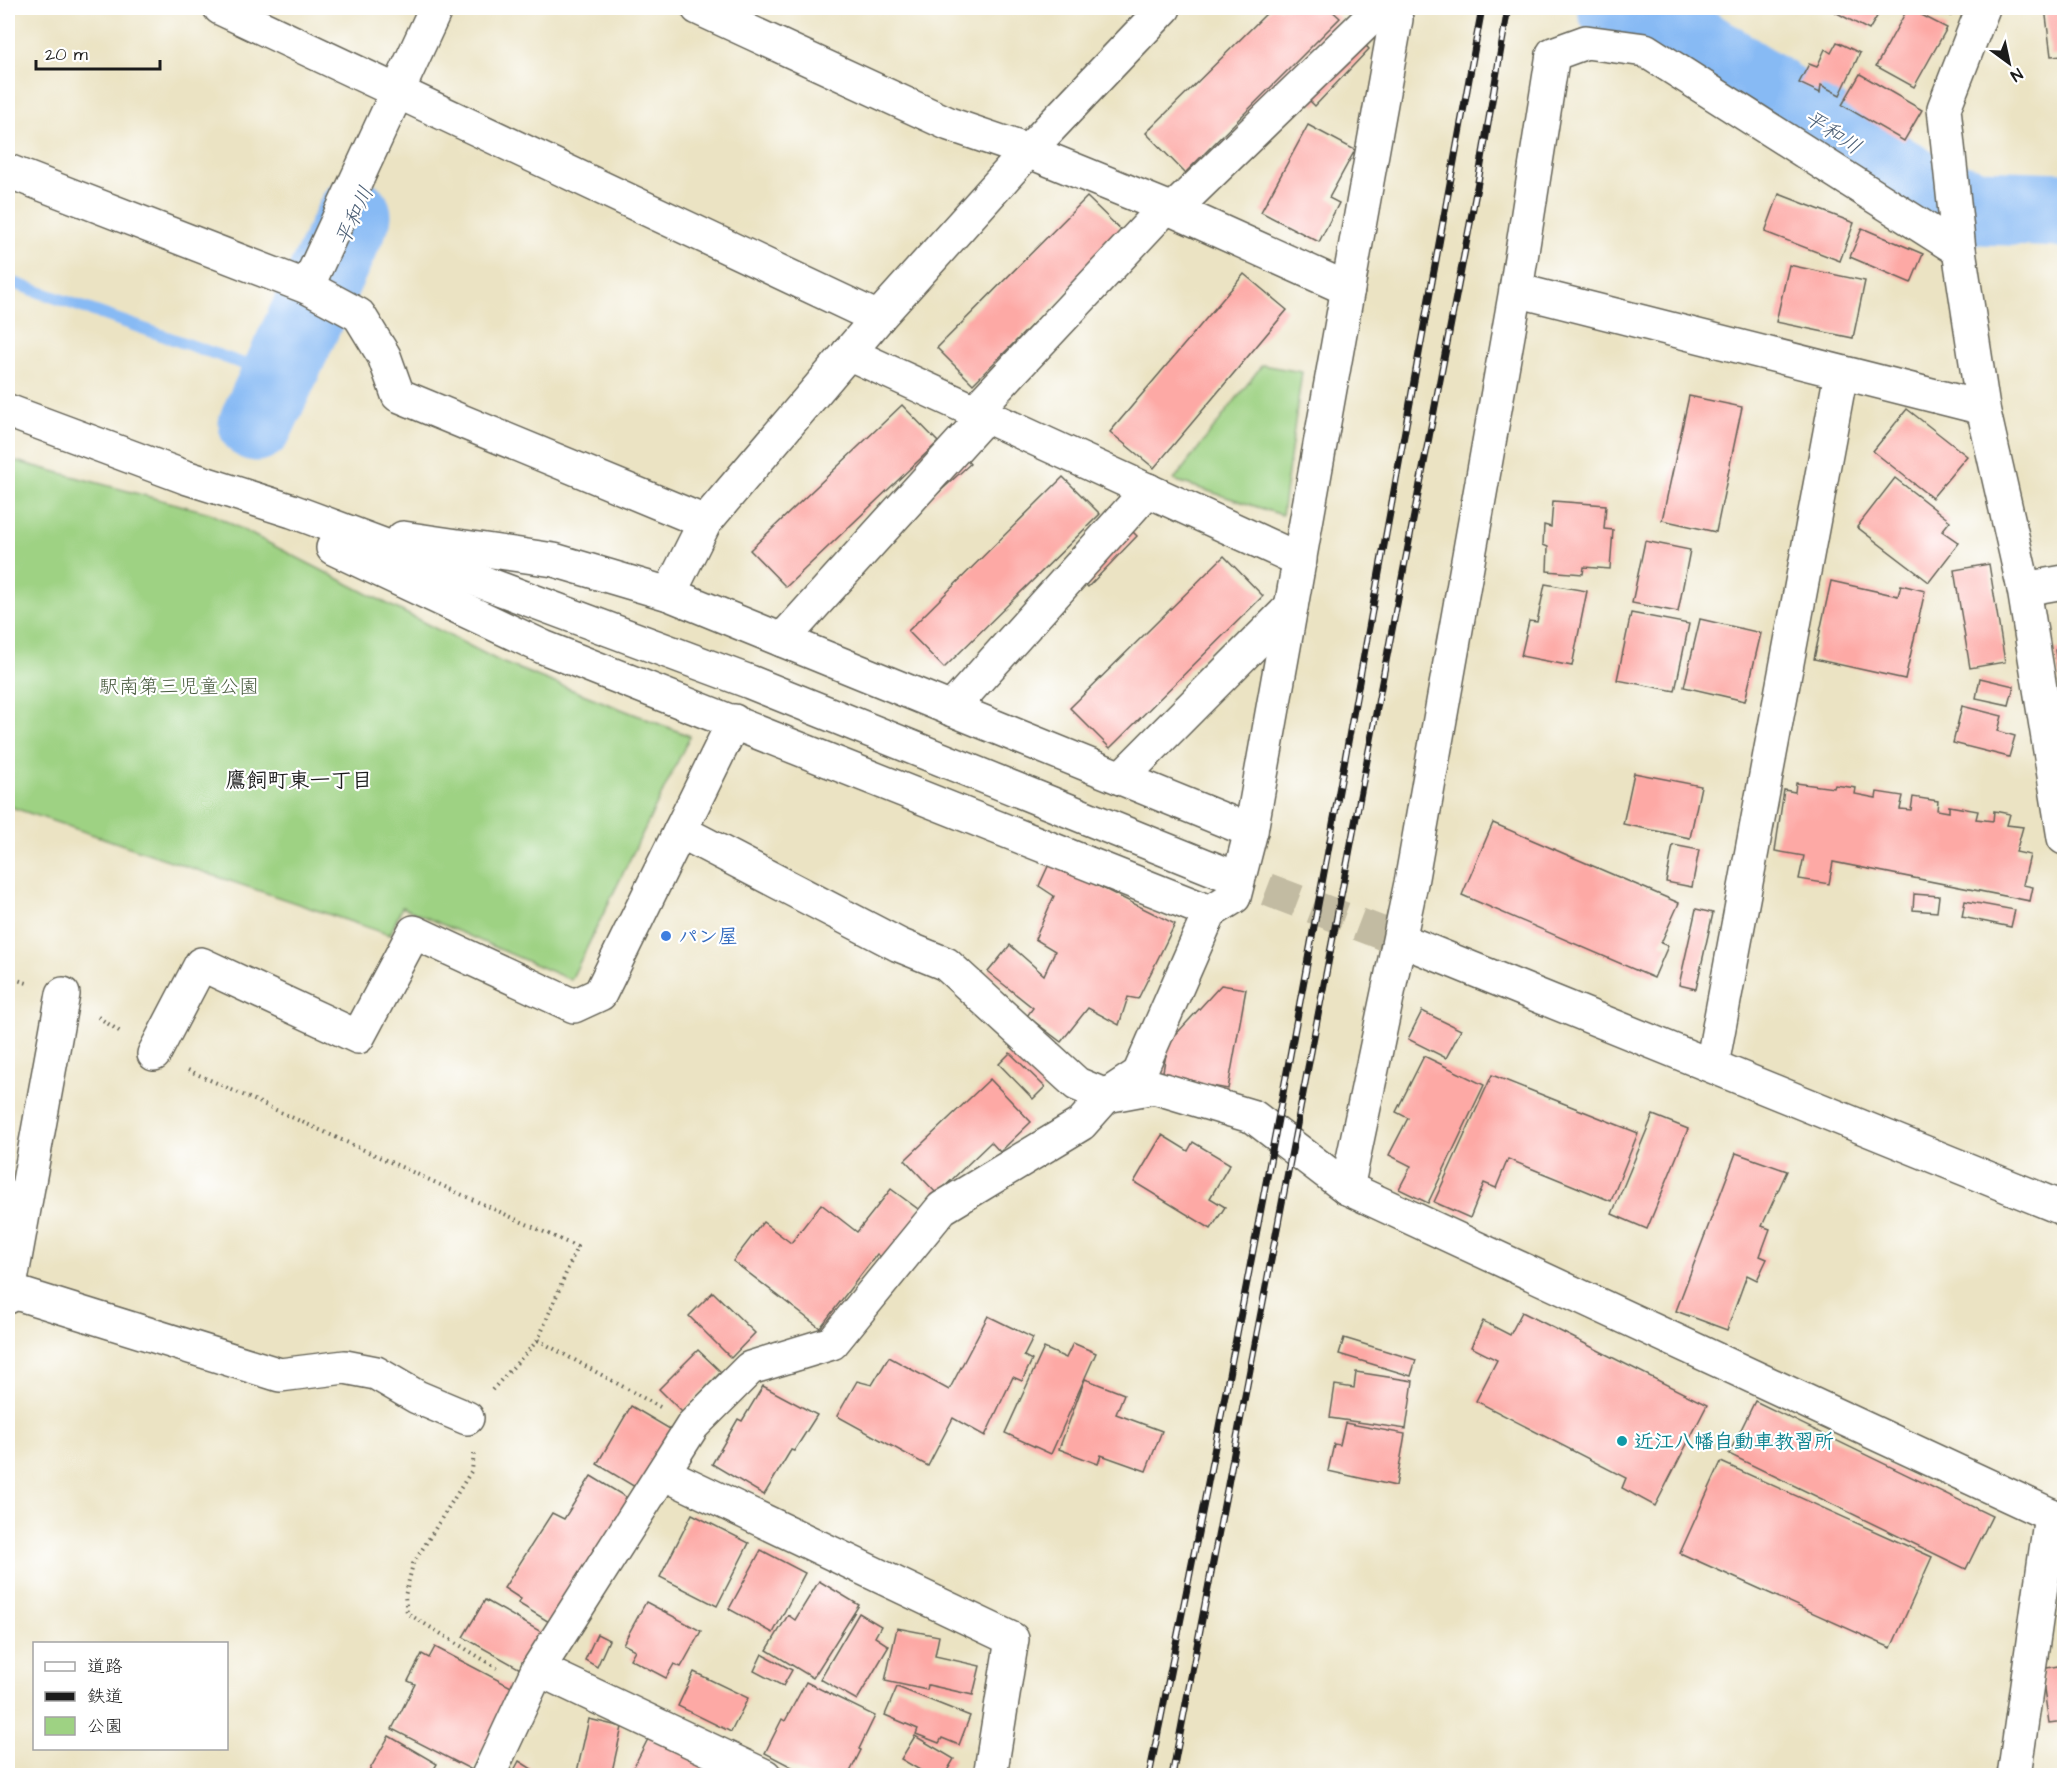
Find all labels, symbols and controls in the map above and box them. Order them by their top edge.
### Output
scale bar [36,33,160,71]
north arrow [1979,33,2039,93]
text: 20 m [45,42,88,67]
text: N [2006,63,2027,87]
water label: 平和川 [1798,103,1867,162]
water label: 平和川 [328,182,381,251]
park label: 駅南第三児童公園 [99,673,259,701]
district label: 鷹飼町東一丁目 [226,766,373,795]
place label: パン屋 [678,923,738,951]
marker: パン屋 [659,929,673,943]
place label: 近江八幡自動車教習所 [1634,1428,1834,1456]
marker: 近江八幡自動車教習所 [1615,1434,1629,1448]
legend [33,1642,228,1750]
text: 道路 [87,1654,123,1679]
text: 鉄道 [87,1684,123,1709]
text: 公園 [87,1714,123,1739]

